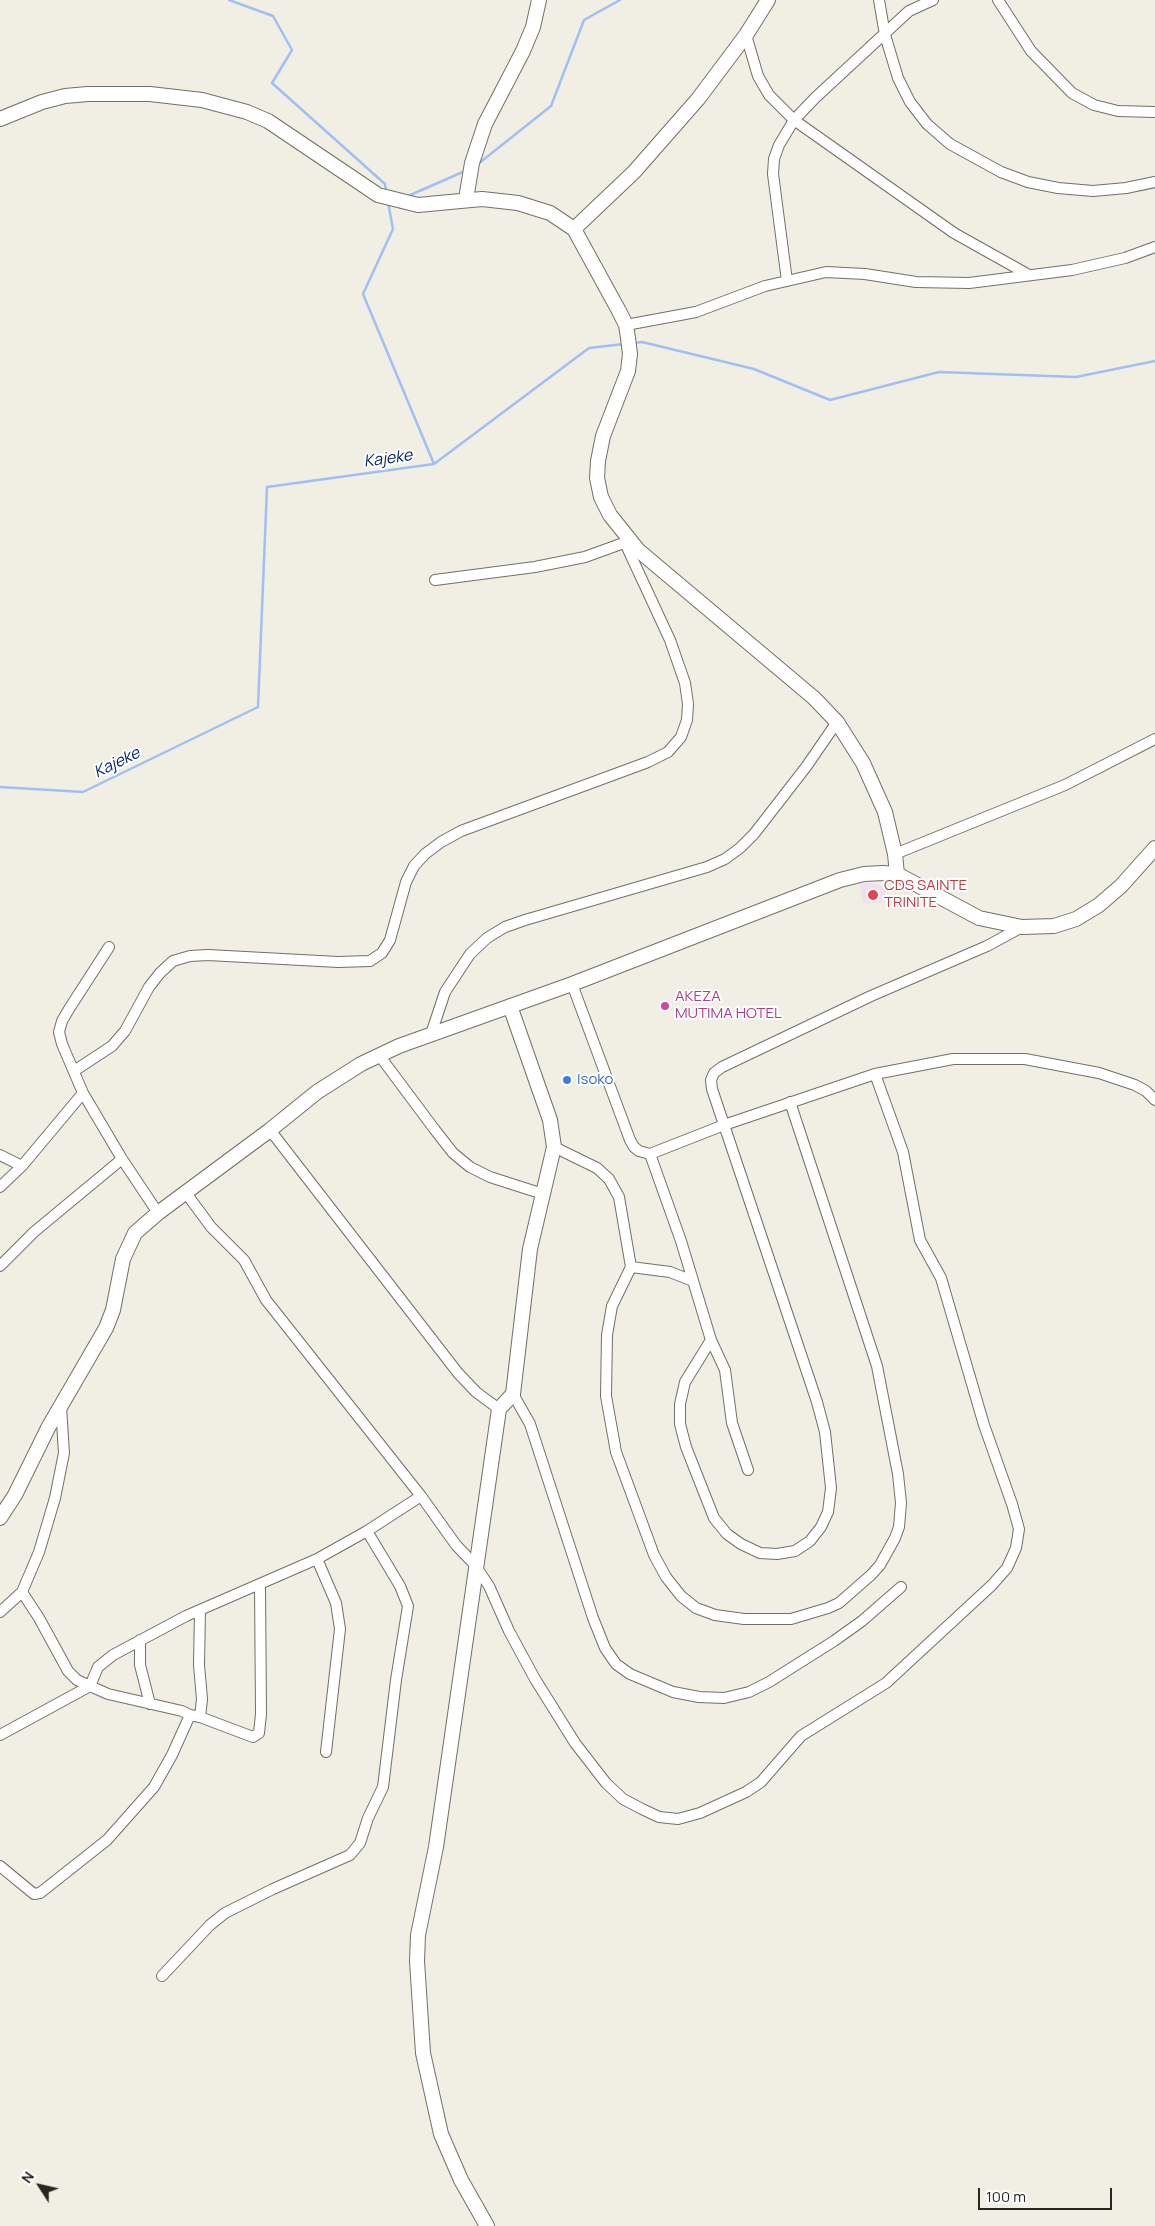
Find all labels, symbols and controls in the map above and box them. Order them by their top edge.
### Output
water label: Kajeke [362,446,414,472]
water label: Kajeke [91,744,143,782]
place label: CDS SAINTE TRINITE [884,877,967,912]
marker: CDS SAINTE TRINITE [866,888,880,902]
place label: AKEZA MUTIMA HOTEL [675,988,782,1023]
marker: AKEZA MUTIMA HOTEL [659,1000,671,1012]
place label: Isoko [577,1071,613,1089]
marker: Isoko [561,1074,573,1086]
north arrow [15,2161,65,2211]
text: N [17,2168,38,2187]
scale bar [980,2178,1114,2210]
text: 100 m [986,2186,1026,2207]

